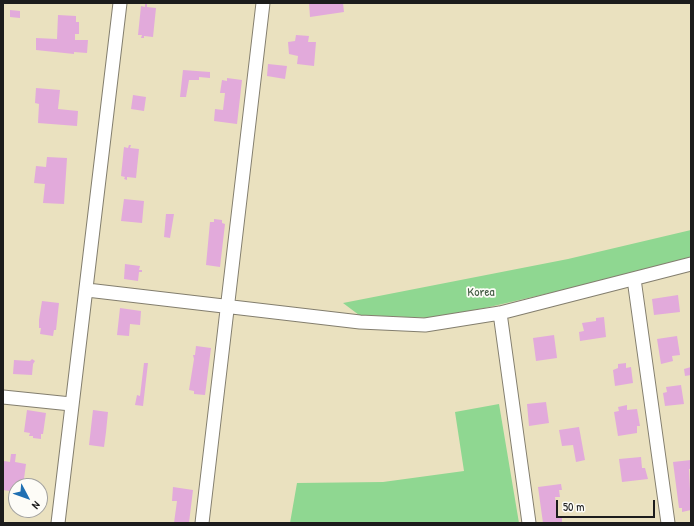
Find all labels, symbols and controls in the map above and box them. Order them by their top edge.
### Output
park label: Korea [467,285,495,301]
north arrow [8,478,48,518]
scale bar [558,492,657,518]
text: N [29,498,44,512]
text: 50 m [563,498,584,515]

